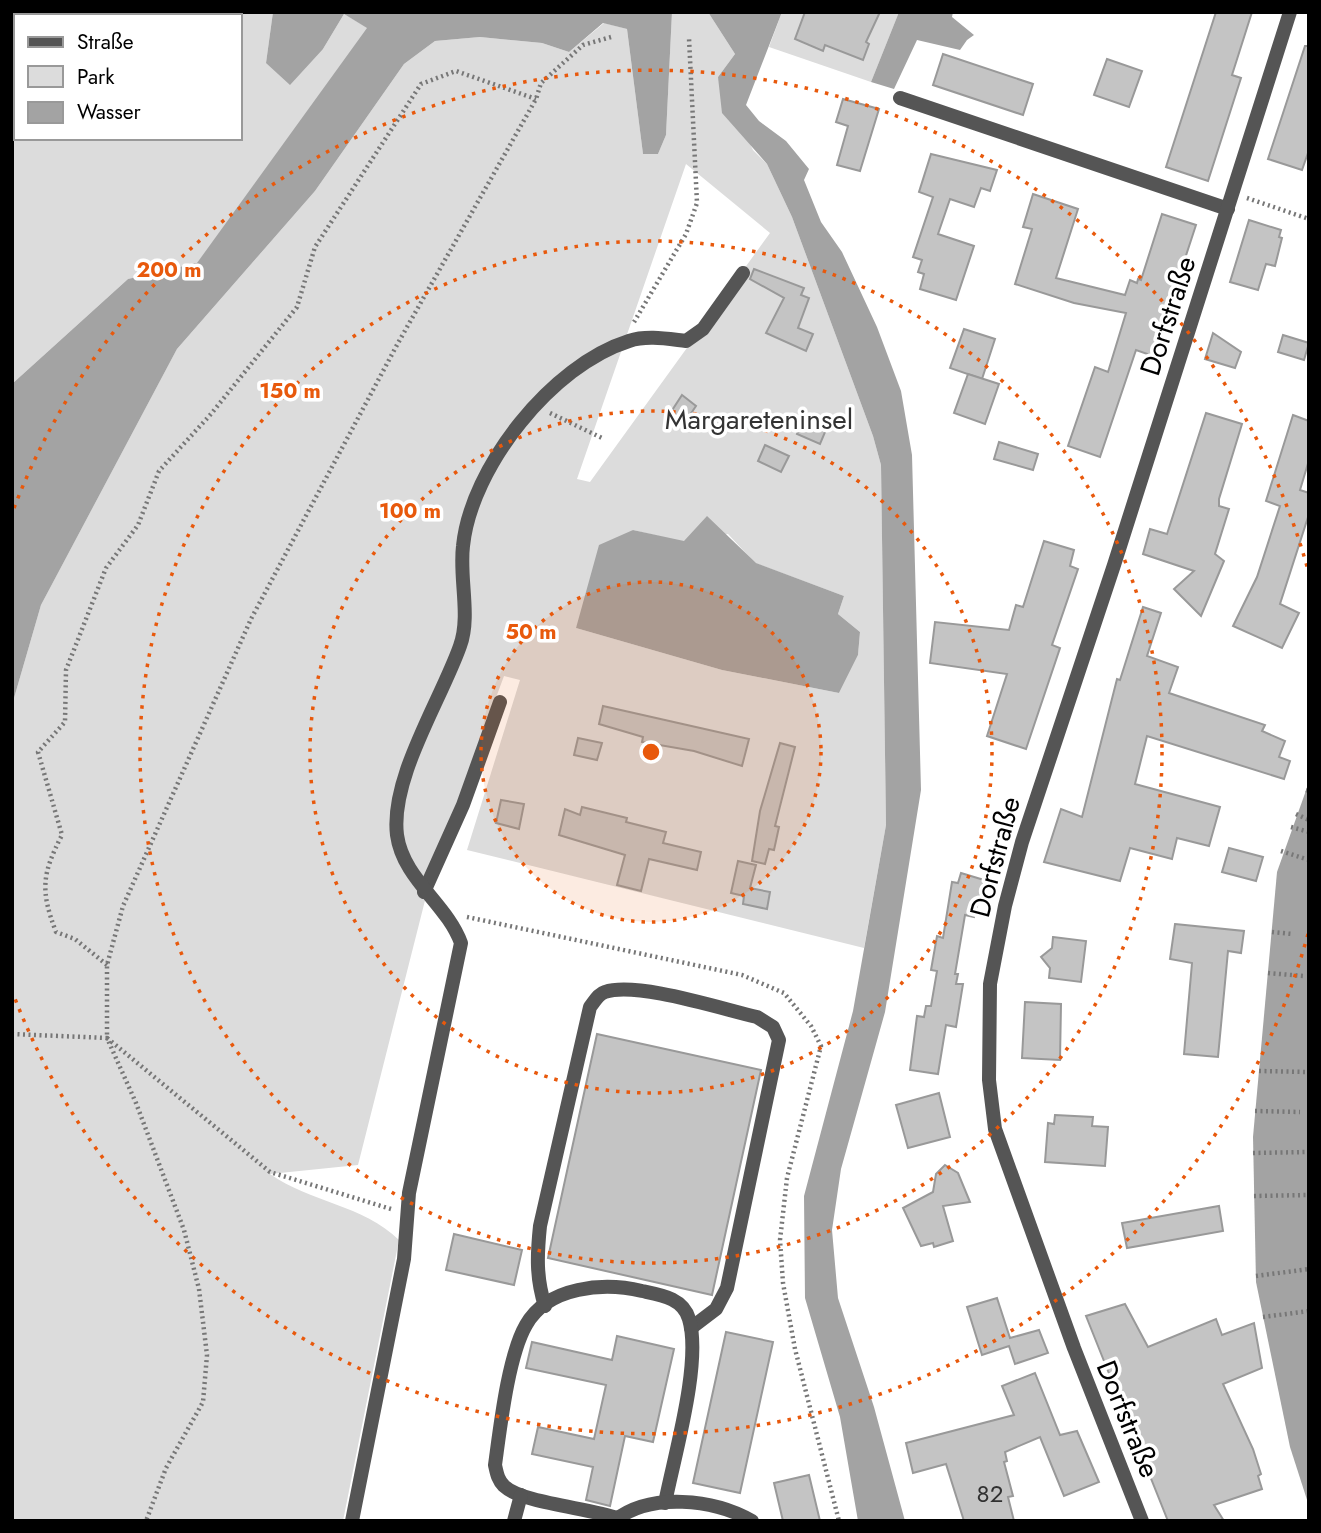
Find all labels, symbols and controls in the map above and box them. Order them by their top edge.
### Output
legend [14,14,242,140]
text: Straße [77,27,134,57]
text: Park [77,62,115,92]
text: Wasser [77,97,142,127]
street label: Dorfstraße [1129,251,1207,381]
text: 200 m [136,255,202,285]
text: 150 m [259,376,321,406]
park label: Margareteninsel [665,399,853,440]
text: 100 m [379,496,441,526]
text: 50 m [506,617,556,647]
centre of rings [639,740,663,764]
street label: Dorfstraße [959,792,1031,922]
street label: Dorfstraße [1086,1354,1170,1484]
house number: 82 [977,1476,1003,1511]

